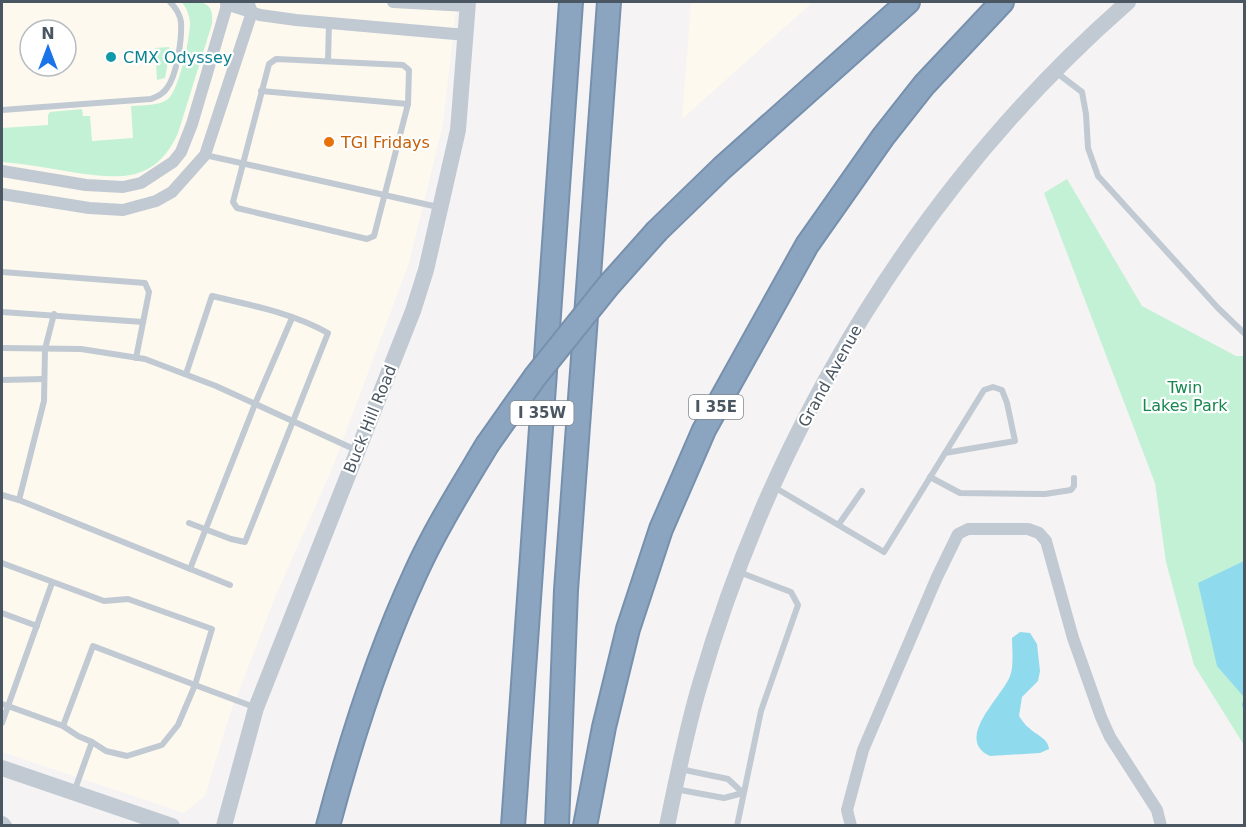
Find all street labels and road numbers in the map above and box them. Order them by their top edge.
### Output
street label: Grand Avenue [794,322,866,430]
street label: Buck Hill Road [340,362,400,476]
road number: I 35E [689,395,743,419]
road number: I 35W [510,401,574,425]

